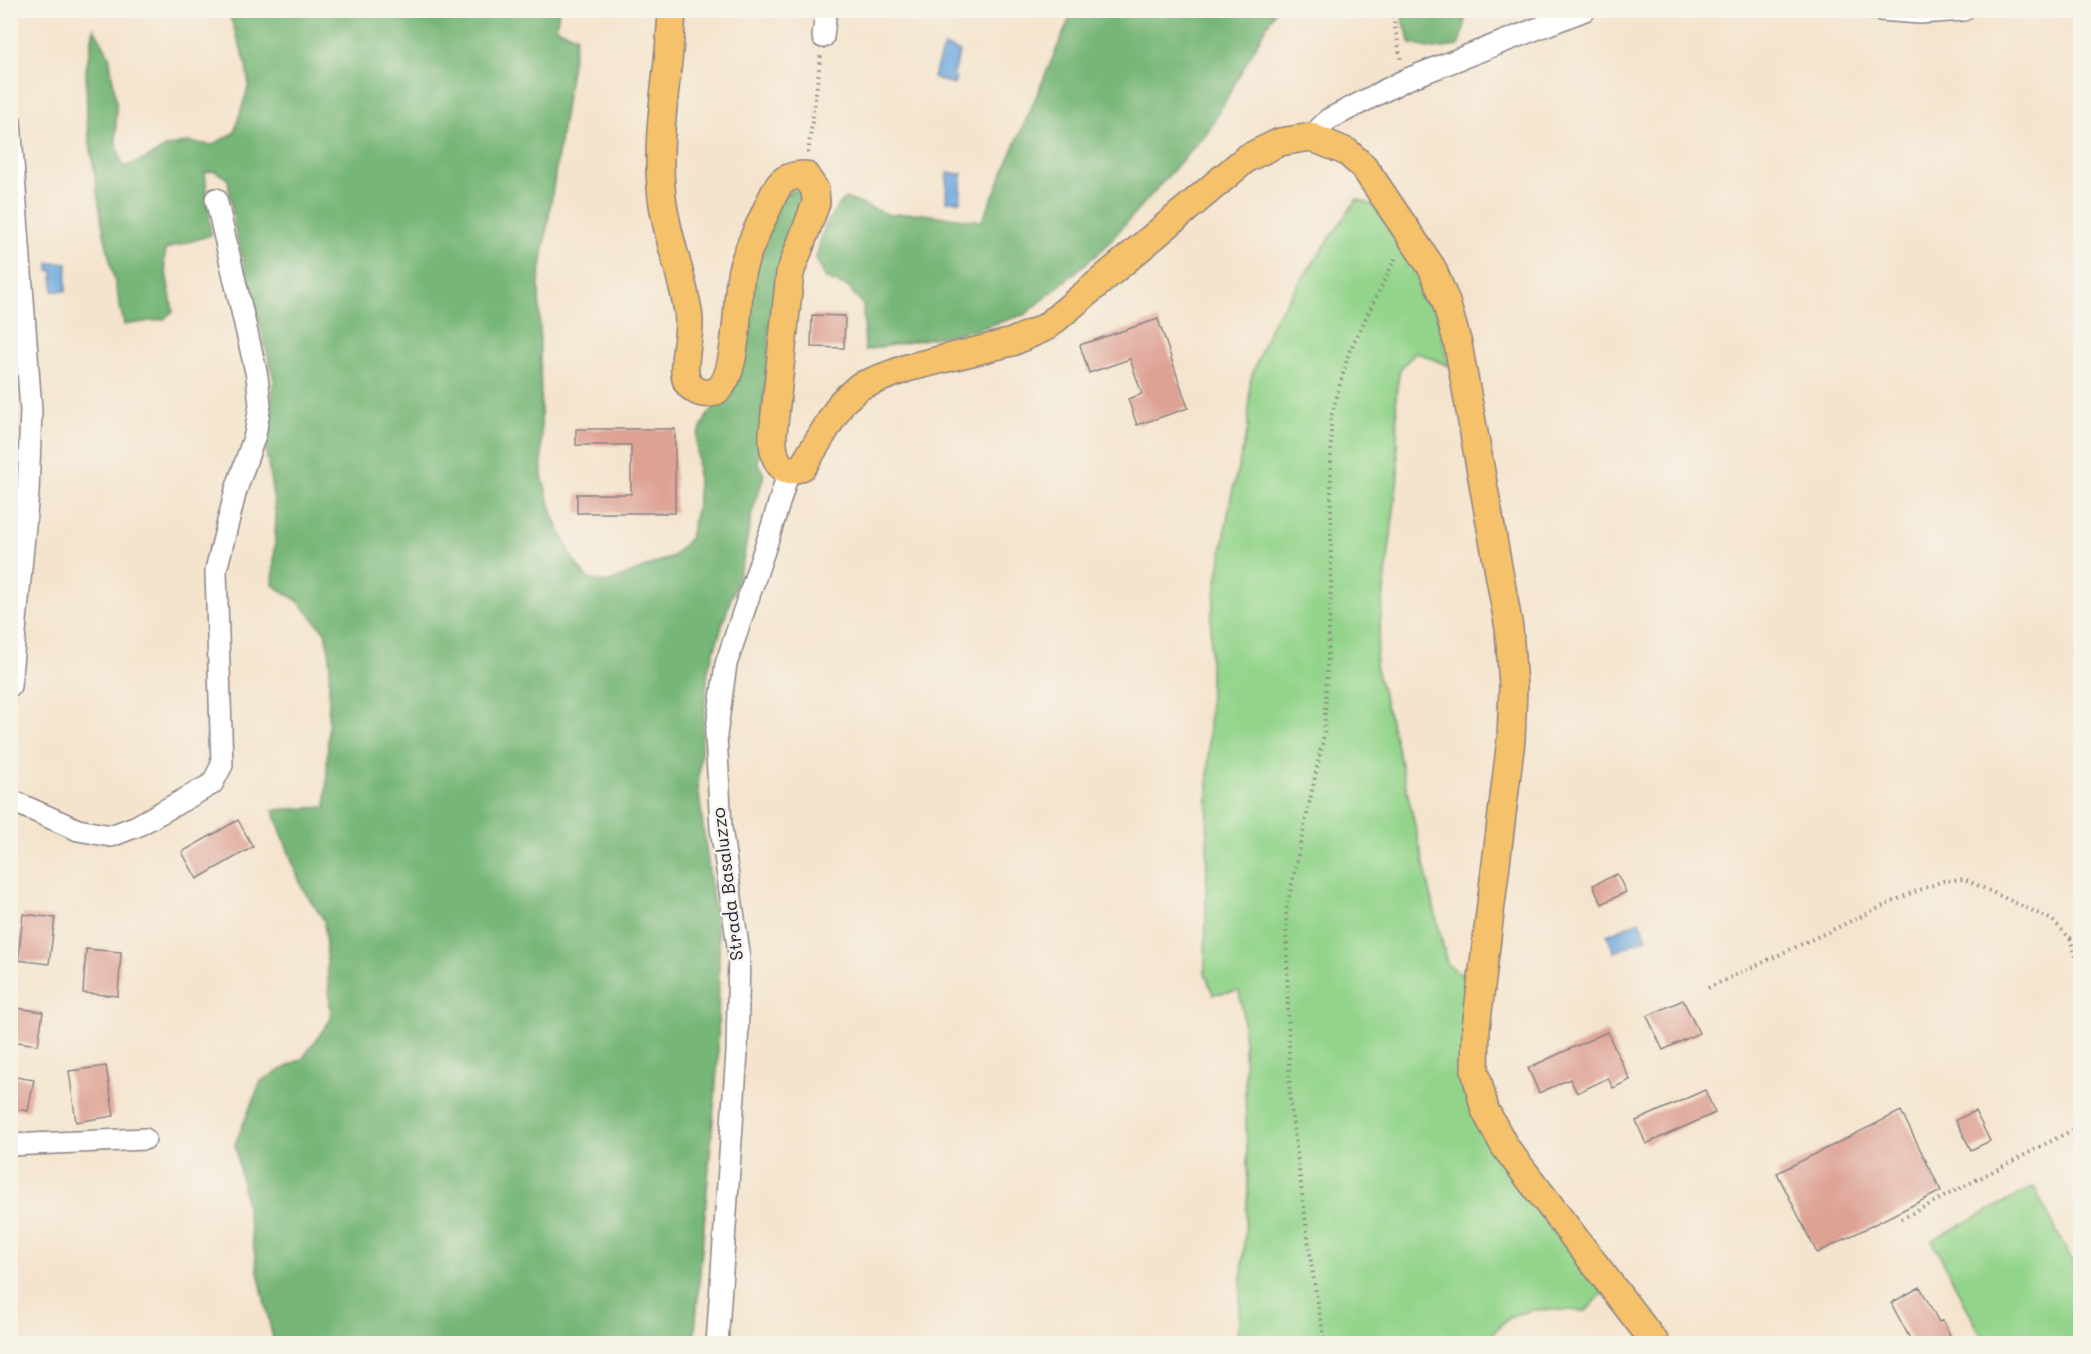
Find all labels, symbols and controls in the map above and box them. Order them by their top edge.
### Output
street label: Strada Basaluzzo [706,806,748,962]

